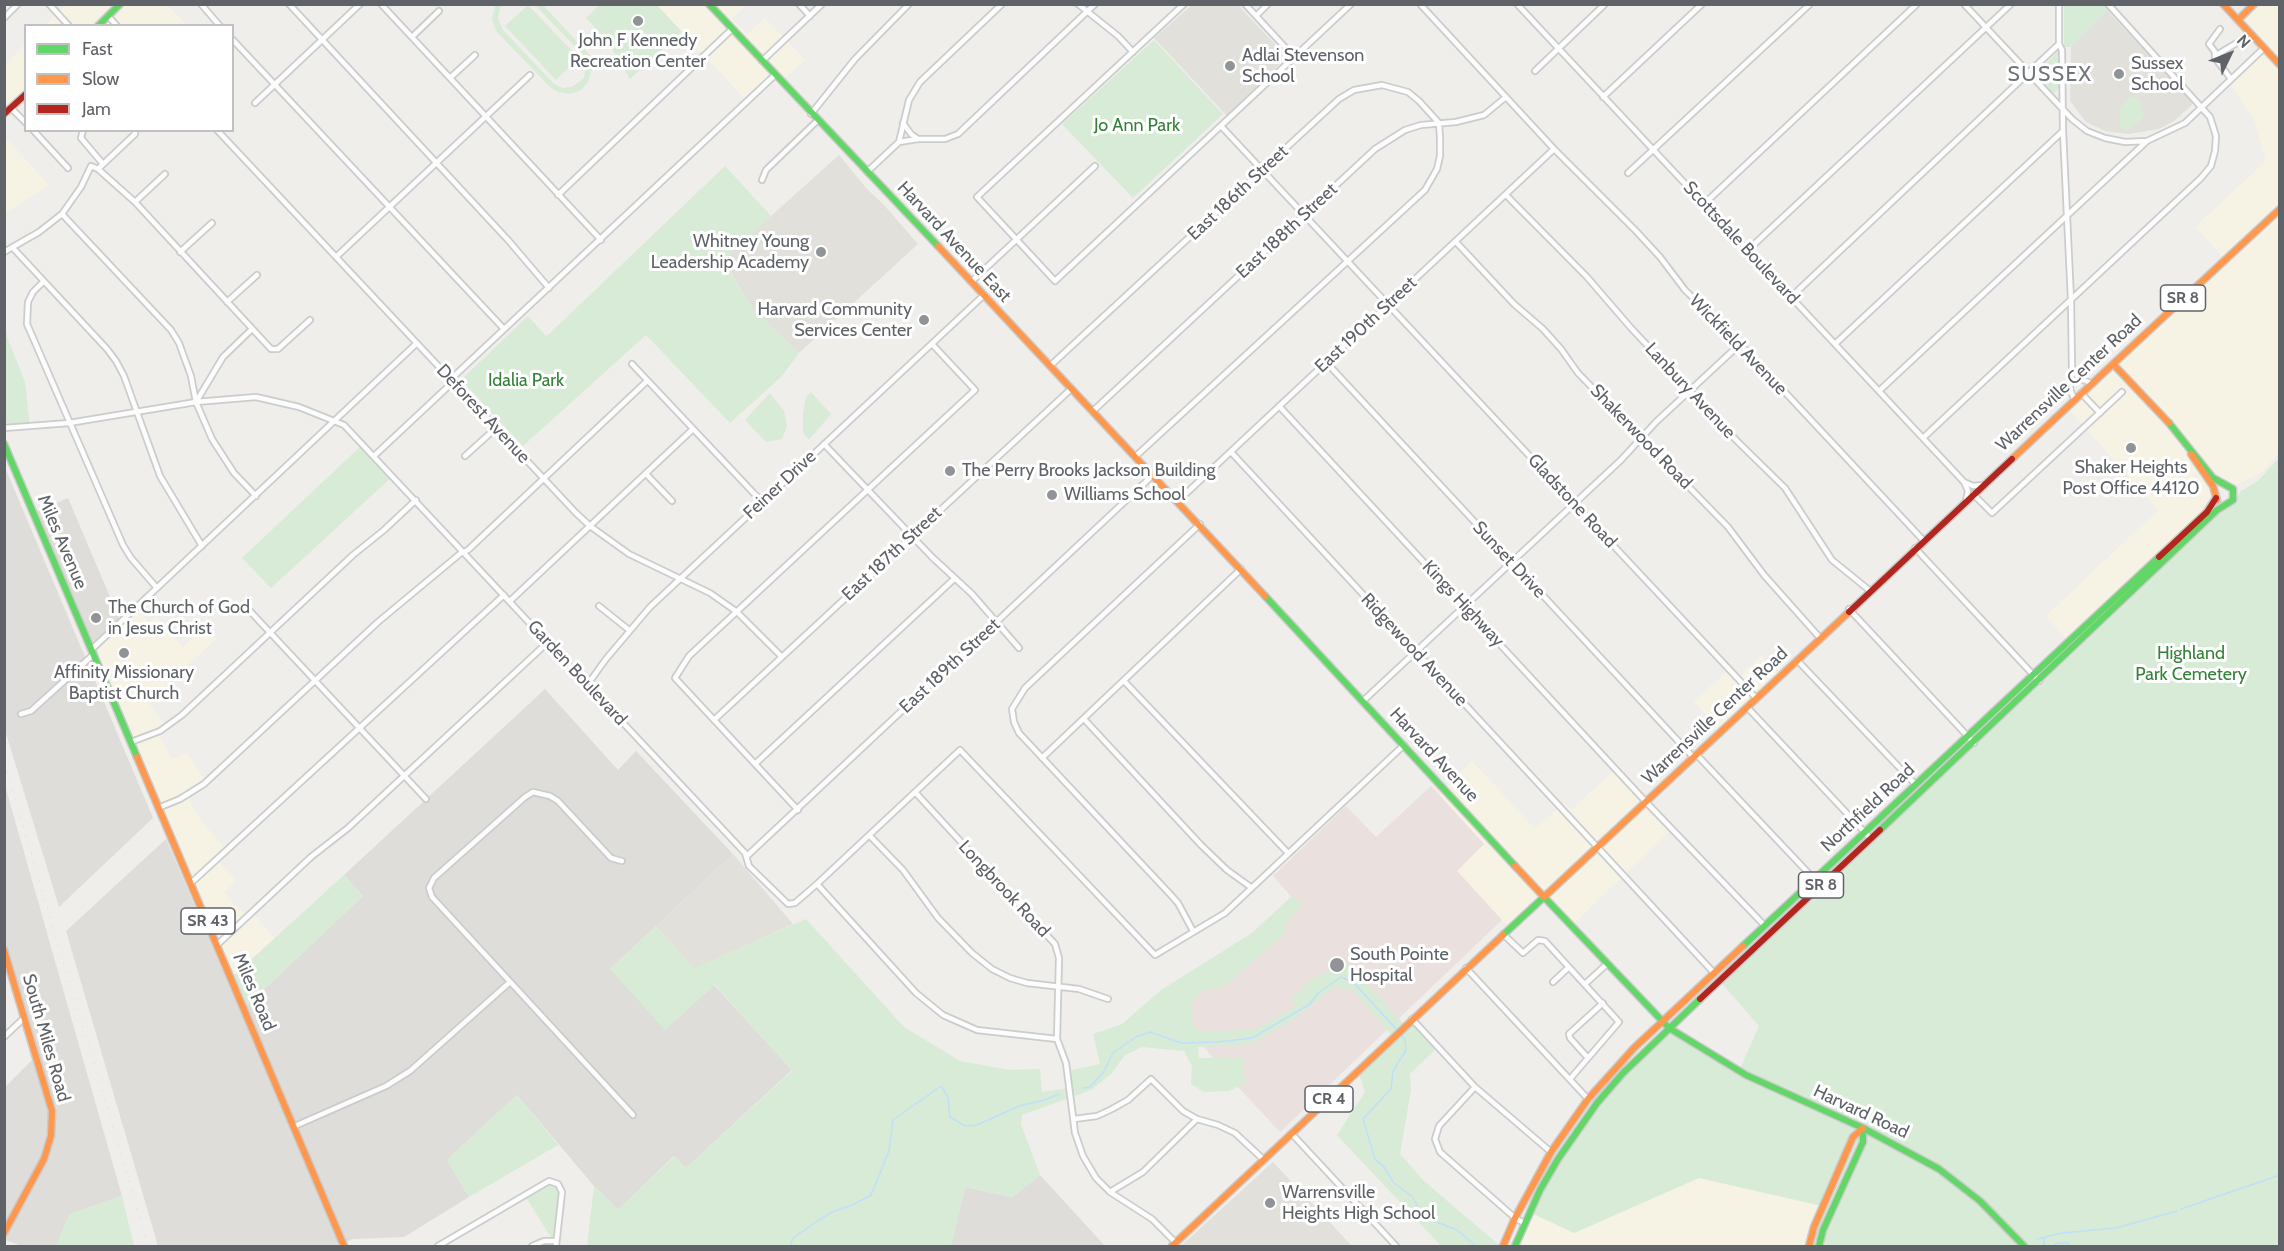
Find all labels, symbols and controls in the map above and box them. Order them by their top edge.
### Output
marker: John F Kennedy Recreation Center [631,14,645,28]
legend [24,24,234,132]
north arrow [2200,24,2260,84]
place label: John F Kennedy Recreation Center [570,30,706,72]
text: N [2233,31,2254,52]
text: Fast [82,38,113,60]
place label: Adlai Stevenson School [1242,45,1364,88]
place label: Sussex School [2131,53,2183,96]
marker: Adlai Stevenson School [1223,59,1237,73]
district label: SUSSEX [2007,62,2093,88]
marker: Sussex School [2112,67,2126,81]
text: Slow [82,68,119,90]
text: Jam [82,98,111,120]
park label: Jo Ann Park [1094,115,1180,137]
street label: East 186th Street [1183,141,1293,245]
street label: Harvard Avenue East [893,177,1015,307]
street label: Scottsdale Boulevard [1678,177,1804,309]
street label: East 188th Street [1232,179,1342,283]
place label: Whitney Young Leadership Academy [651,231,809,274]
marker: Whitney Young Leadership Academy [814,245,828,259]
street label: East 190th Street [1311,272,1421,378]
road number: SR 8 [2160,285,2206,311]
street label: Wickfield Avenue [1685,290,1791,400]
place label: Harvard Community Services Center [757,299,912,342]
street label: Warrensville Center Road [1992,310,2146,456]
marker: Harvard Community Services Center [917,313,931,327]
street label: Lanbury Avenue [1640,339,1740,443]
street label: Deforest Avenue [432,360,534,468]
park label: Idalia Park [488,370,564,392]
street label: Shakerwood Road [1586,380,1696,494]
marker: Shaker Heights Post Office 44120 [2124,441,2138,455]
street label: Feiner Drive [739,446,821,524]
street label: Gladstone Road [1523,450,1621,552]
place label: Shaker Heights Post Office 44120 [2062,457,2200,500]
place label: The Perry Brooks Jackson Building [962,460,1215,482]
marker: The Perry Brooks Jackson Building [943,464,957,478]
place label: Williams School [1064,484,1185,506]
marker: Williams School [1045,488,1059,502]
street label: Miles Avenue [32,492,92,592]
street label: East 187th Street [838,502,946,606]
street label: Sunset Drive [1468,517,1550,603]
street label: Kings Highway [1418,556,1508,652]
street label: Ridgewood Avenue [1356,589,1472,711]
place label: The Church of God in Jesus Christ [108,597,250,640]
marker: The Church of God in Jesus Christ [89,611,103,625]
street label: East 189th Street [895,614,1005,718]
street label: Garden Boulevard [523,616,631,730]
street label: Warrensville Center Road [1638,643,1792,789]
park label: Highland Park Cemetery [2135,643,2247,686]
marker: Affinity Missionary Baptist Church [117,646,131,660]
place label: Affinity Missionary Baptist Church [54,662,194,704]
street label: Harvard Avenue [1385,703,1483,807]
street label: Northfield Road [1817,759,1919,857]
street label: Longbrook Road [954,836,1054,942]
road number: SR 8 [1798,872,1844,898]
road number: SR 43 [181,908,235,934]
place label: South Pointe Hospital [1350,944,1449,986]
street label: Miles Road [228,950,280,1034]
marker: South Pointe Hospital [1328,956,1346,974]
street label: South Miles Road [17,972,75,1104]
street label: Harvard Road [1810,1080,1912,1144]
road number: CR 4 [1305,1086,1353,1112]
place label: Warrensville Heights High School [1282,1182,1435,1224]
marker: Warrensville Heights High School [1263,1196,1277,1210]

